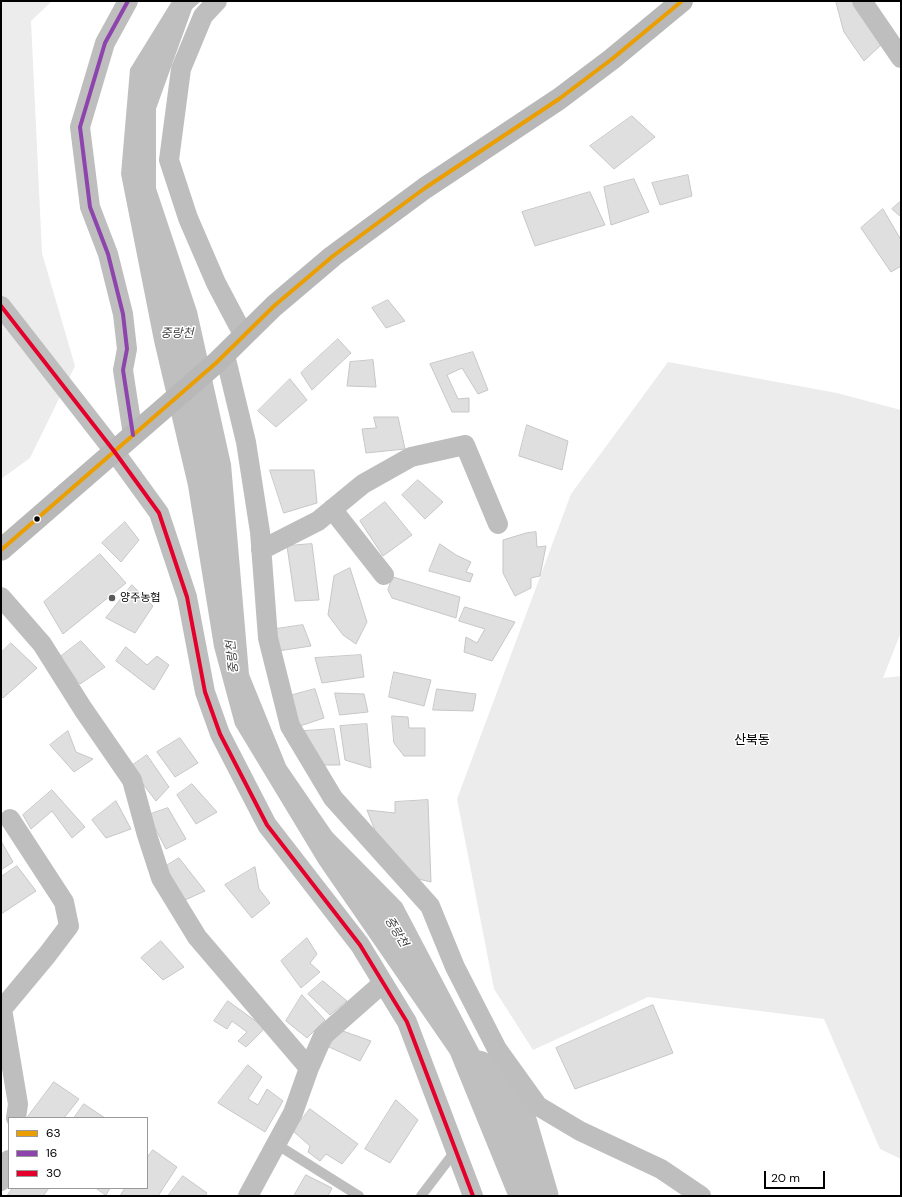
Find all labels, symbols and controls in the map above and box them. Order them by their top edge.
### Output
water label: 중랑천 [160,327,194,341]
unlabelled marker [32,514,42,524]
place label: 양주농협 [120,591,160,605]
marker: 양주농협 [107,593,117,603]
water label: 중랑천 [224,640,242,674]
district label: 산북동 [734,733,770,749]
water label: 중랑천 [381,914,411,950]
legend [8,1117,148,1189]
text: 63 [46,1125,61,1141]
text: 16 [46,1145,57,1161]
scale bar [766,1163,827,1189]
text: 30 [46,1165,61,1181]
text: 20 m [771,1170,800,1186]

